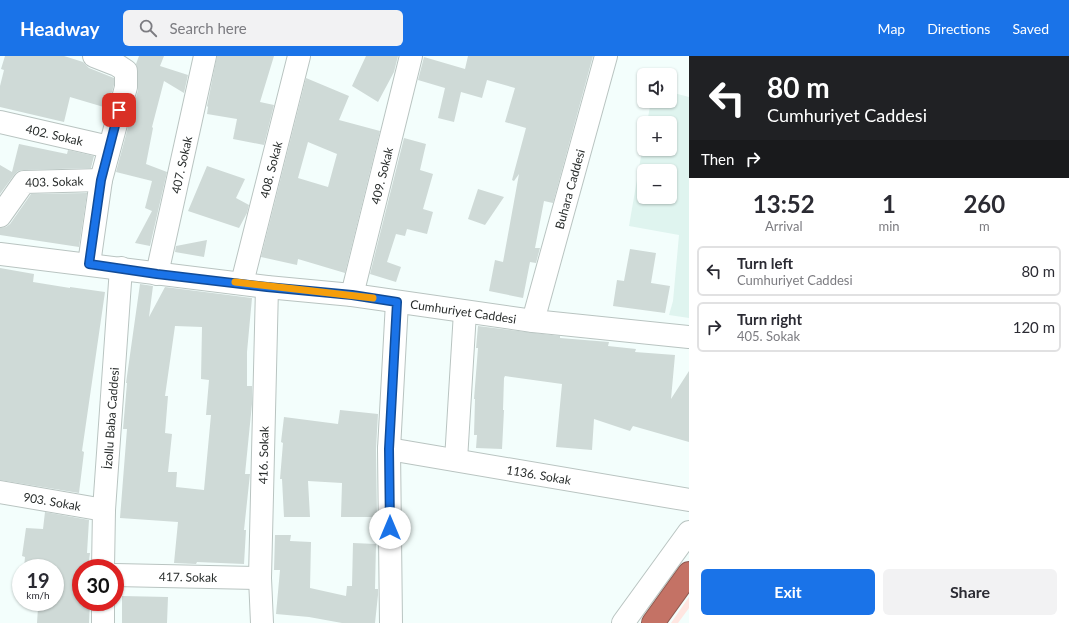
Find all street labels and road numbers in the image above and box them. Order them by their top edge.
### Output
street label: 402. Sokak [24,121,86,149]
street label: 407. Sokak [167,134,195,195]
street label: 408. Sokak [256,139,285,200]
street label: 409. Sokak [367,145,396,206]
street label: Buhara Caddesi [551,147,588,231]
street label: 403. Sokak [25,173,85,189]
street label: Cumhuriyet Caddesi [410,296,517,326]
street label: İzollu Baba Caddesi [99,367,122,470]
street label: 416. Sokak [255,425,271,484]
street label: 1136. Sokak [505,462,573,487]
street label: 903. Sokak [22,489,83,514]
street label: 417. Sokak [159,568,218,585]

